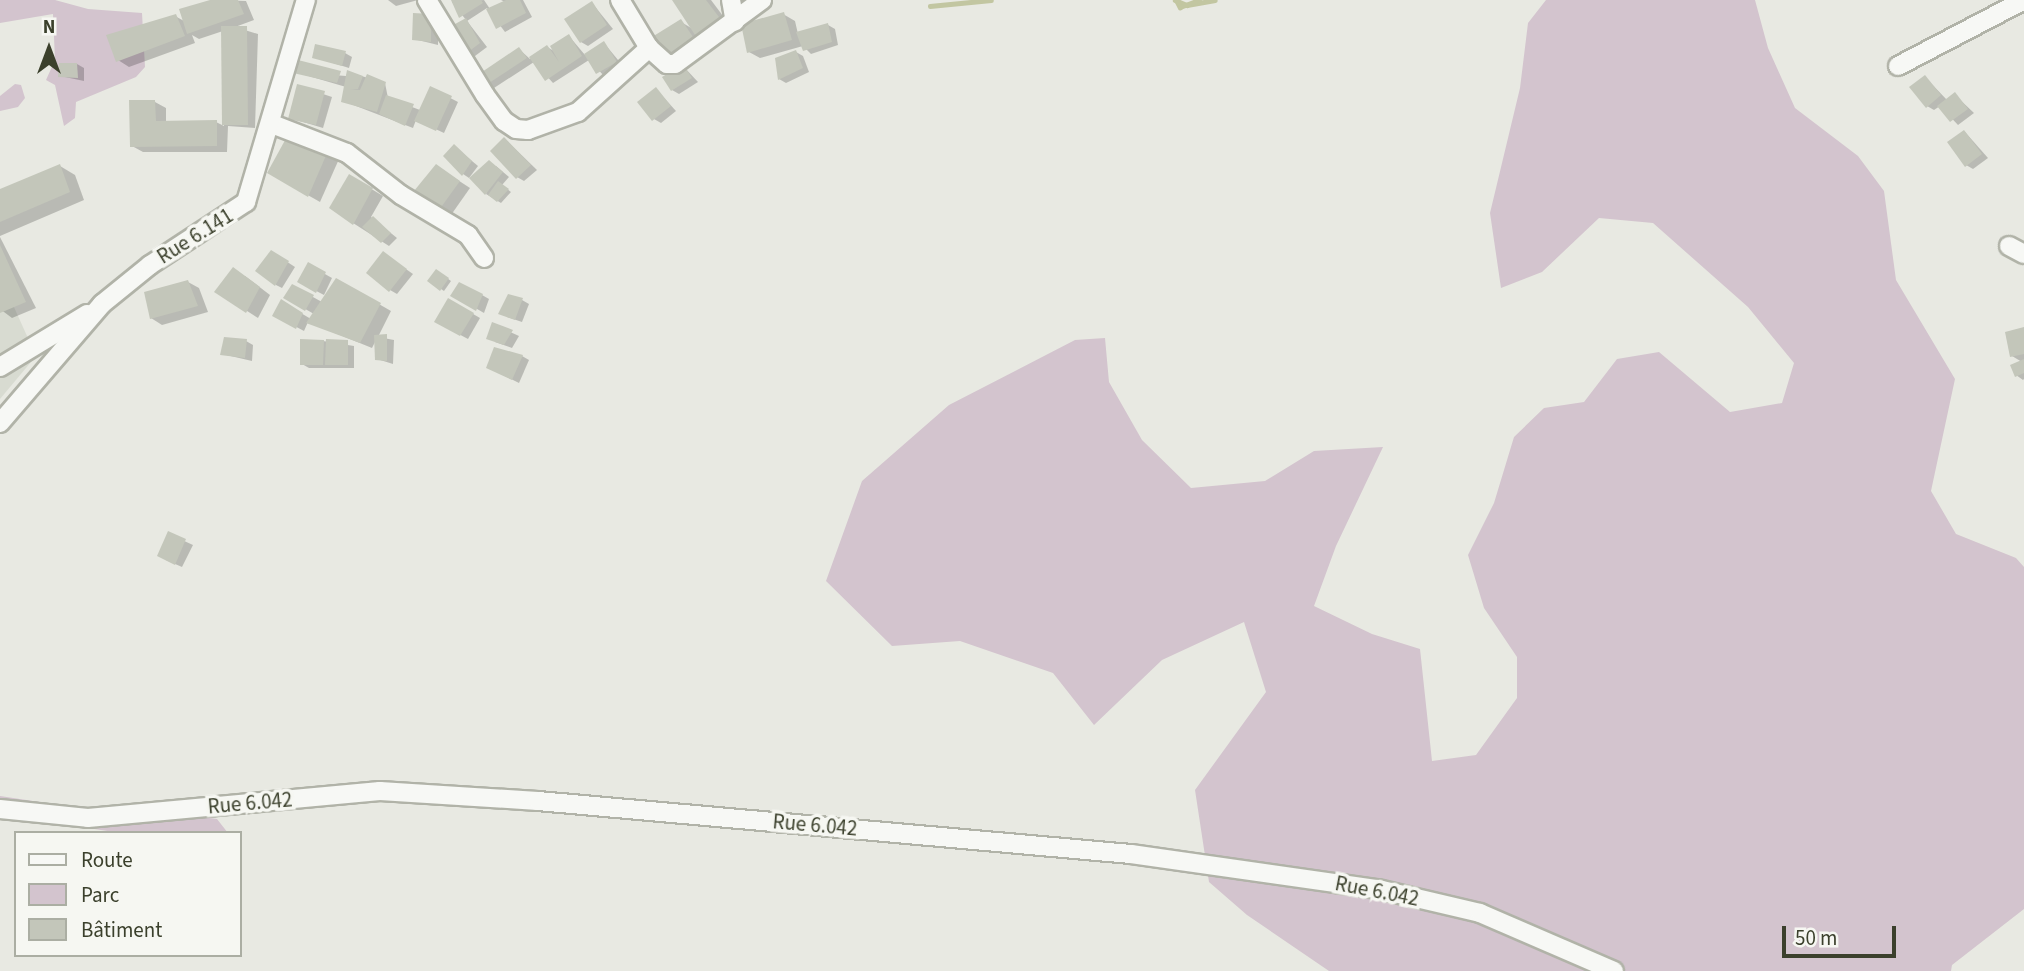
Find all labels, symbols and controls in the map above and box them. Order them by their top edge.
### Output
north arrow [14,14,84,84]
text: N [43,14,55,41]
street label: Rue 6.141 [152,203,238,269]
street label: Rue 6.042 [207,787,293,819]
street label: Rue 6.042 [772,809,858,841]
legend [14,831,242,957]
text: Route [81,845,133,875]
street label: Rue 6.042 [1333,871,1421,911]
text: Parc [81,880,119,910]
scale bar [1786,912,1900,956]
text: Bâtiment [81,915,162,945]
text: 50 m [1795,923,1837,953]

